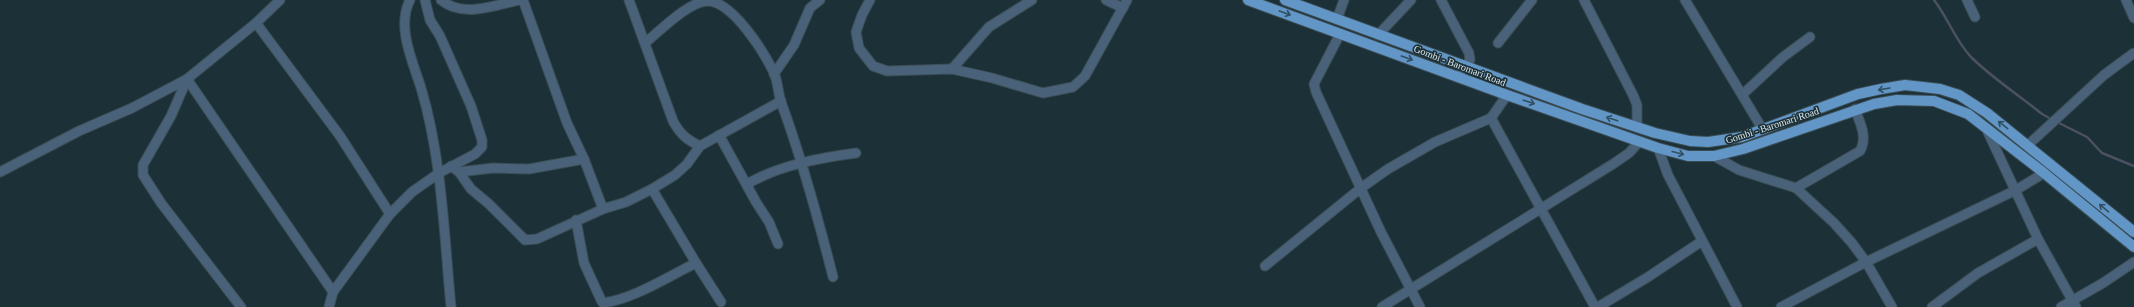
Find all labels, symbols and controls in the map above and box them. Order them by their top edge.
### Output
one-way arrow [1278,10,1290,18]
street label: Gombi - Baromari Road [1412,43,1507,88]
one-way arrow [1400,54,1412,62]
one-way arrow [1878,85,1891,93]
one-way arrow [1522,99,1535,106]
street label: Gombi - Baromari Road [1724,105,1820,146]
one-way arrow [1606,114,1618,122]
one-way arrow [1998,121,2009,129]
one-way arrow [1671,150,1684,157]
one-way arrow [2098,203,2109,212]

